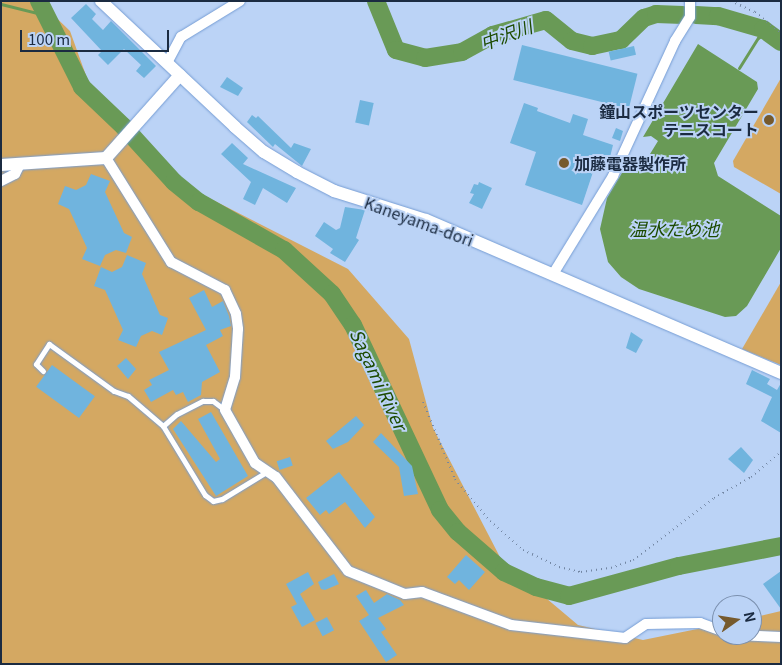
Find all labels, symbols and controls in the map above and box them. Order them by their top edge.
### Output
water label: 中沢川 [477,15,535,53]
scale bar [22,20,171,52]
text: 100 m [28,28,70,49]
place label: 鐘山スポーツセンター テニスコート [599,101,759,139]
marker: 鐘山スポーツセンター テニスコート [763,114,775,126]
place label: 加藤電器製作所 [574,153,686,173]
marker: 加藤電器製作所 [558,157,570,169]
street label: Kaneyama-dori [362,192,476,250]
water label: 温水ため池 [629,217,719,239]
water label: Sagami River [346,325,412,433]
north arrow [712,595,762,645]
text: N [740,609,762,624]

